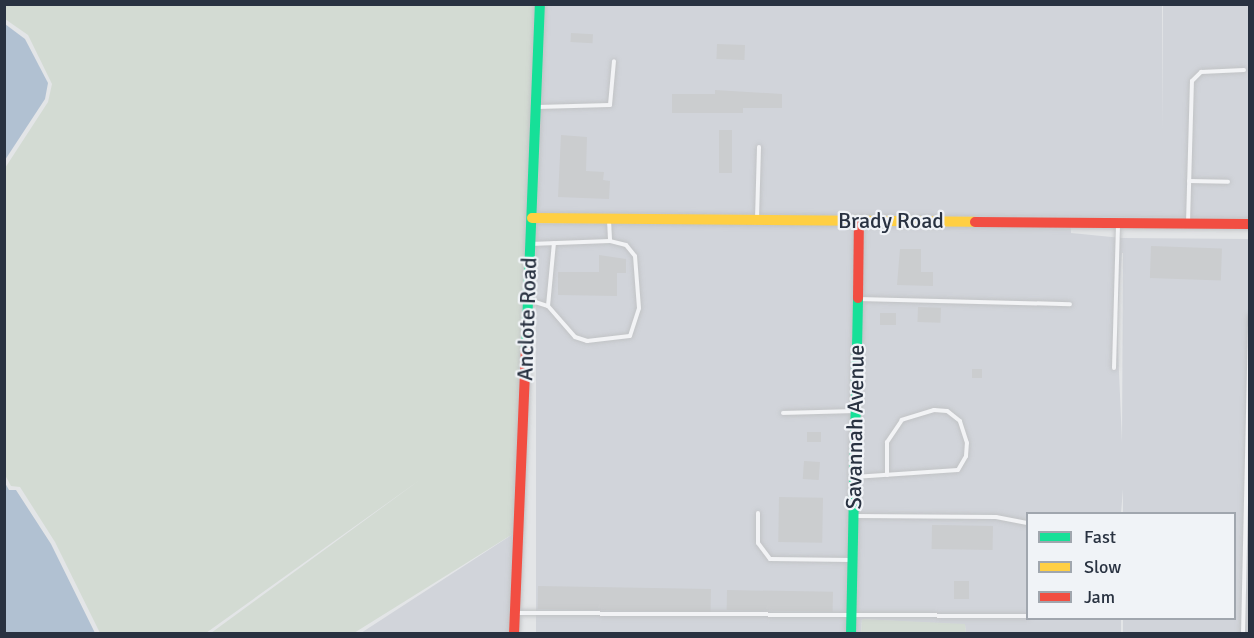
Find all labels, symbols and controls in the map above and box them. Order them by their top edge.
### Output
street label: Brady Road [838,208,944,234]
street label: Anclote Road [512,257,542,381]
street label: Savannah Avenue [840,344,870,510]
legend [1026,512,1236,620]
text: Fast [1084,526,1116,548]
text: Slow [1084,556,1121,578]
text: Jam [1084,586,1115,608]

